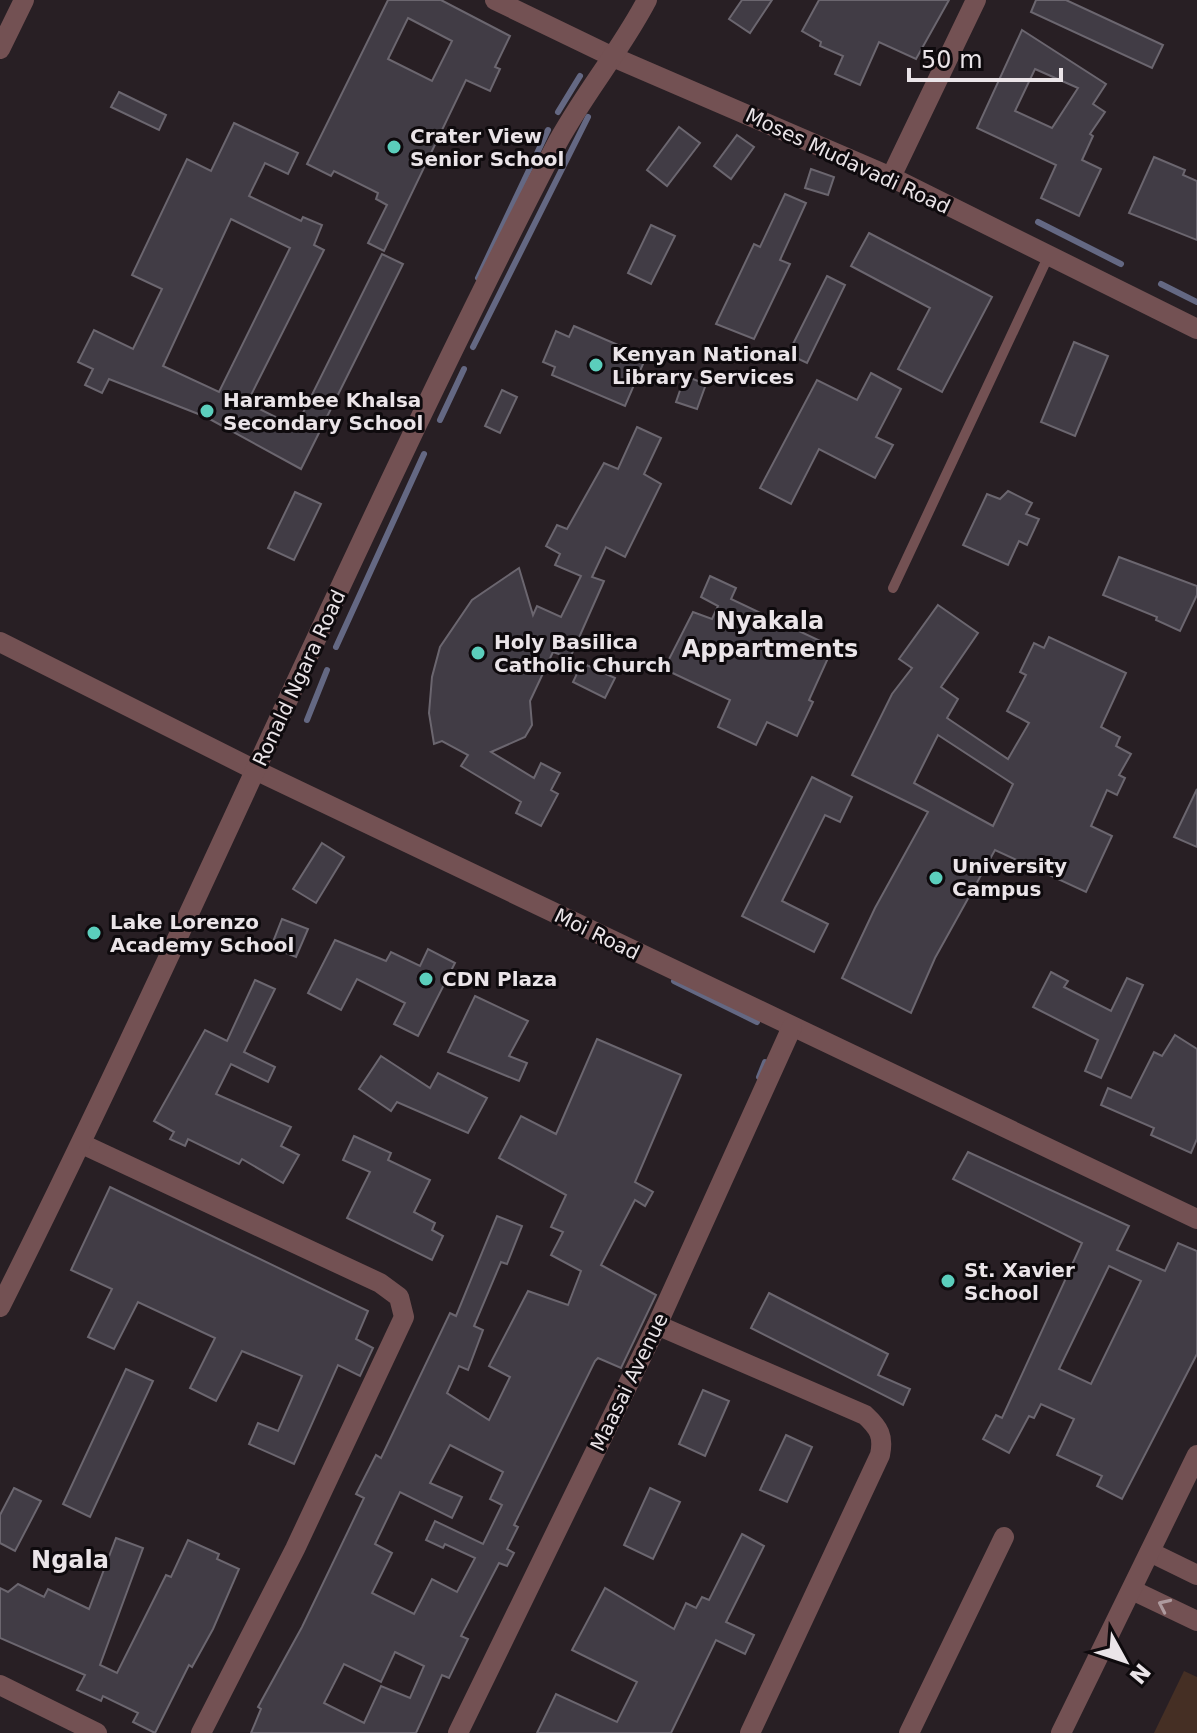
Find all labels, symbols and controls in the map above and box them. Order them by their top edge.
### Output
scale bar [909,32,1061,82]
text: 50 m [921,46,983,74]
street label: Moses Mudavadi Road [742,103,954,219]
place label: Crater View Senior School [410,124,564,171]
marker: Crater View Senior School [385,138,403,156]
place label: Kenyan National Library Services [612,342,798,389]
marker: Kenyan National Library Services [587,356,605,374]
place label: Harambee Khalsa Secondary School [223,388,423,435]
marker: Harambee Khalsa Secondary School [198,402,216,420]
street label: Ronald Ngara Road [248,586,350,770]
district label: Nyakala Appartments [682,607,858,663]
place label: Holy Basilica Catholic Church [494,630,671,677]
marker: Holy Basilica Catholic Church [469,644,487,662]
place label: University Campus [952,854,1067,901]
marker: University Campus [927,869,945,887]
street label: Moi Road [551,903,643,965]
place label: Lake Lorenzo Academy School [110,910,294,957]
marker: Lake Lorenzo Academy School [85,924,103,942]
place label: CDN Plaza [442,967,557,991]
marker: CDN Plaza [417,970,435,988]
place label: St. Xavier School [964,1258,1075,1305]
marker: St. Xavier School [939,1272,957,1290]
street label: Maasai Avenue [585,1309,673,1455]
district label: Ngala [31,1546,109,1574]
one-way arrow [1158,1599,1173,1615]
north arrow [1085,1621,1165,1701]
text: N [1124,1658,1155,1689]

